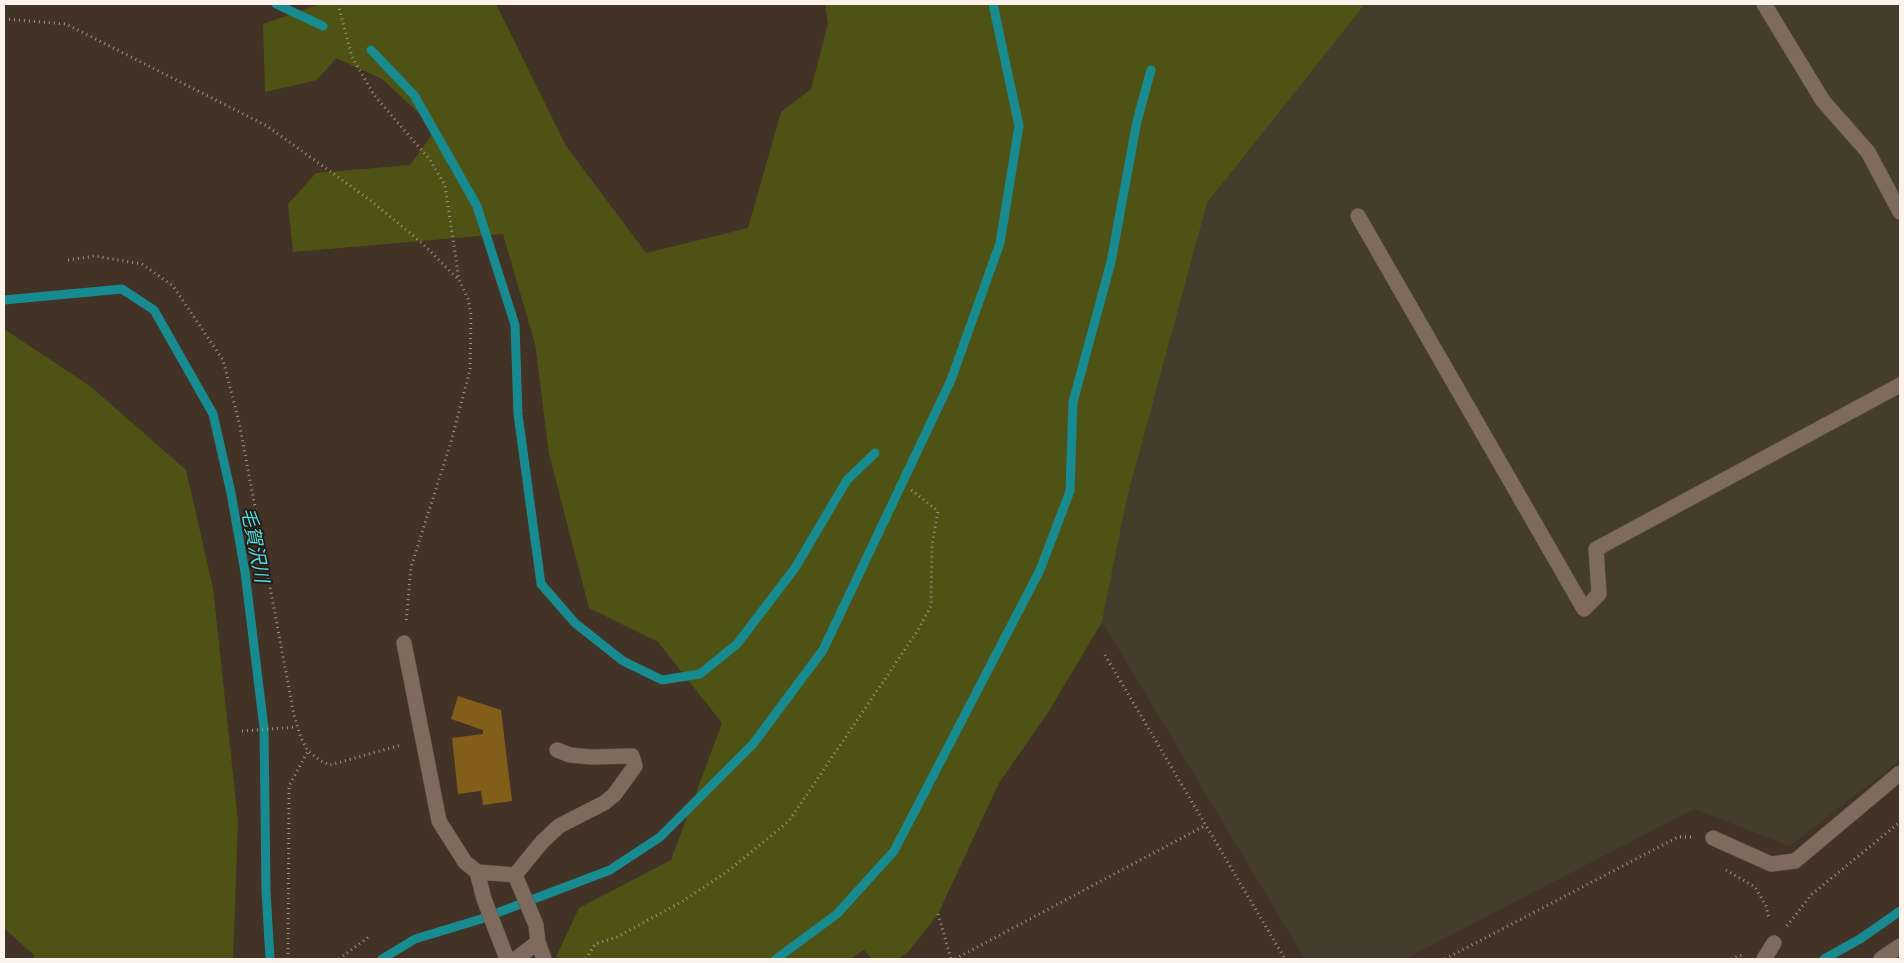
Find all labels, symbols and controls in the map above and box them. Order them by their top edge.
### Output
water label: 毛賀沢川 [237,506,273,584]

